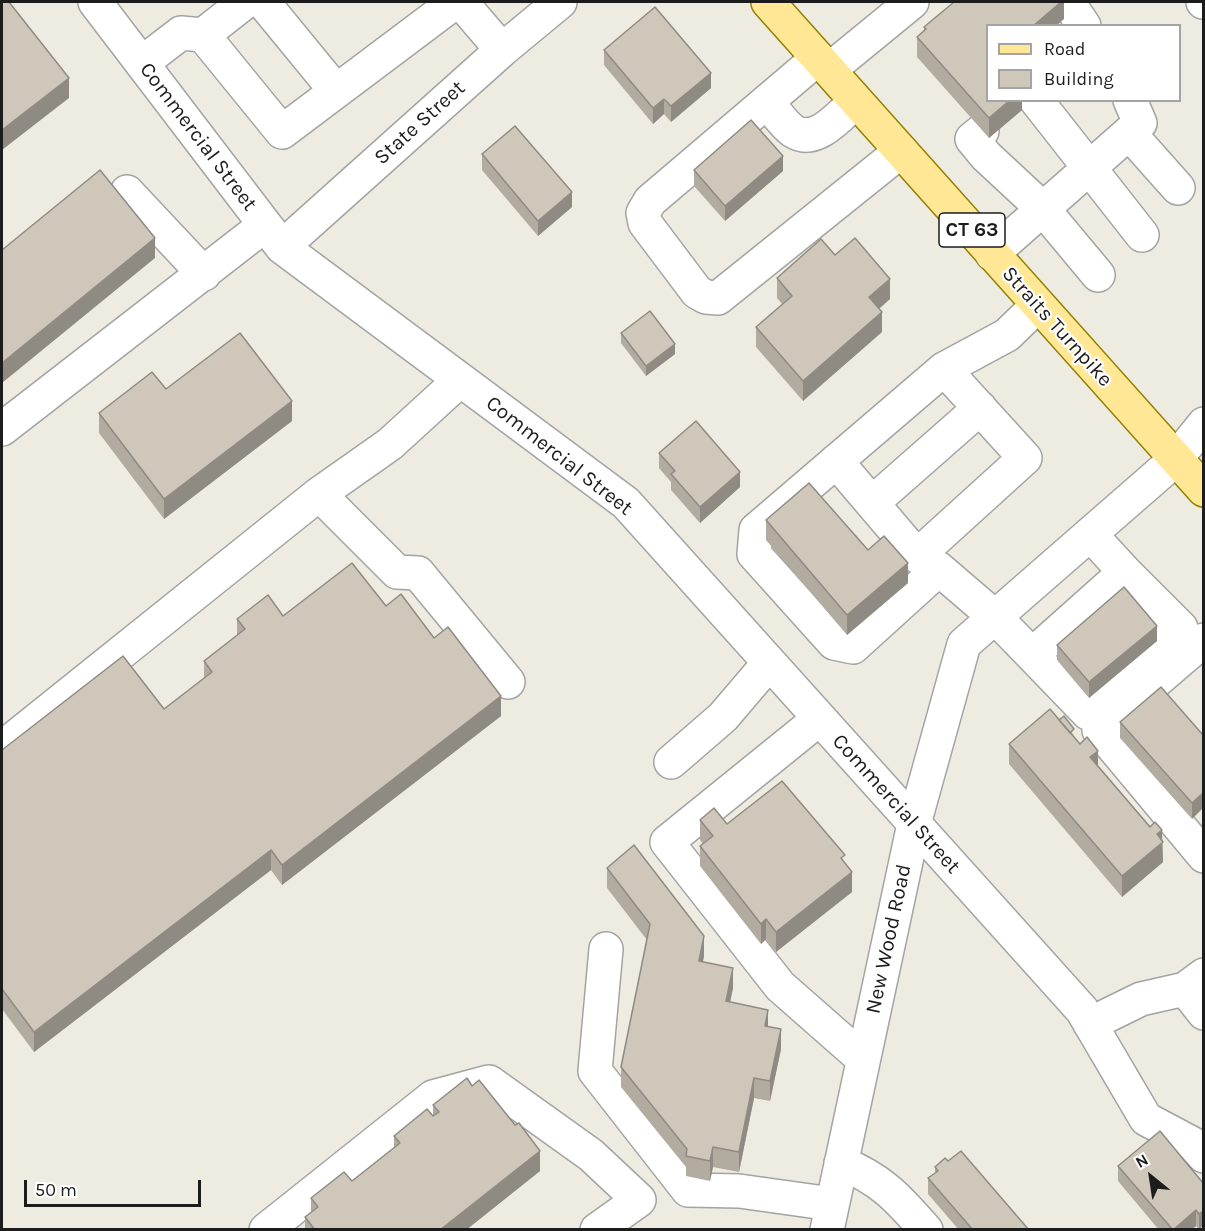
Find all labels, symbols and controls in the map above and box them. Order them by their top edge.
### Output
legend [986,24,1181,102]
text: Road [1044,38,1085,60]
street label: Commercial Street [134,58,262,216]
text: Building [1044,68,1114,90]
street label: State Street [369,76,471,170]
road number: CT 63 [939,213,1005,247]
street label: Straits Turnpike [996,262,1118,392]
street label: Commercial Street [481,391,637,521]
street label: Commercial Street [827,729,965,879]
street label: New Wood Road [861,862,917,1016]
north arrow [1121,1147,1181,1207]
text: N [1132,1150,1151,1172]
scale bar [27,1168,204,1206]
text: 50 m [35,1179,77,1201]

